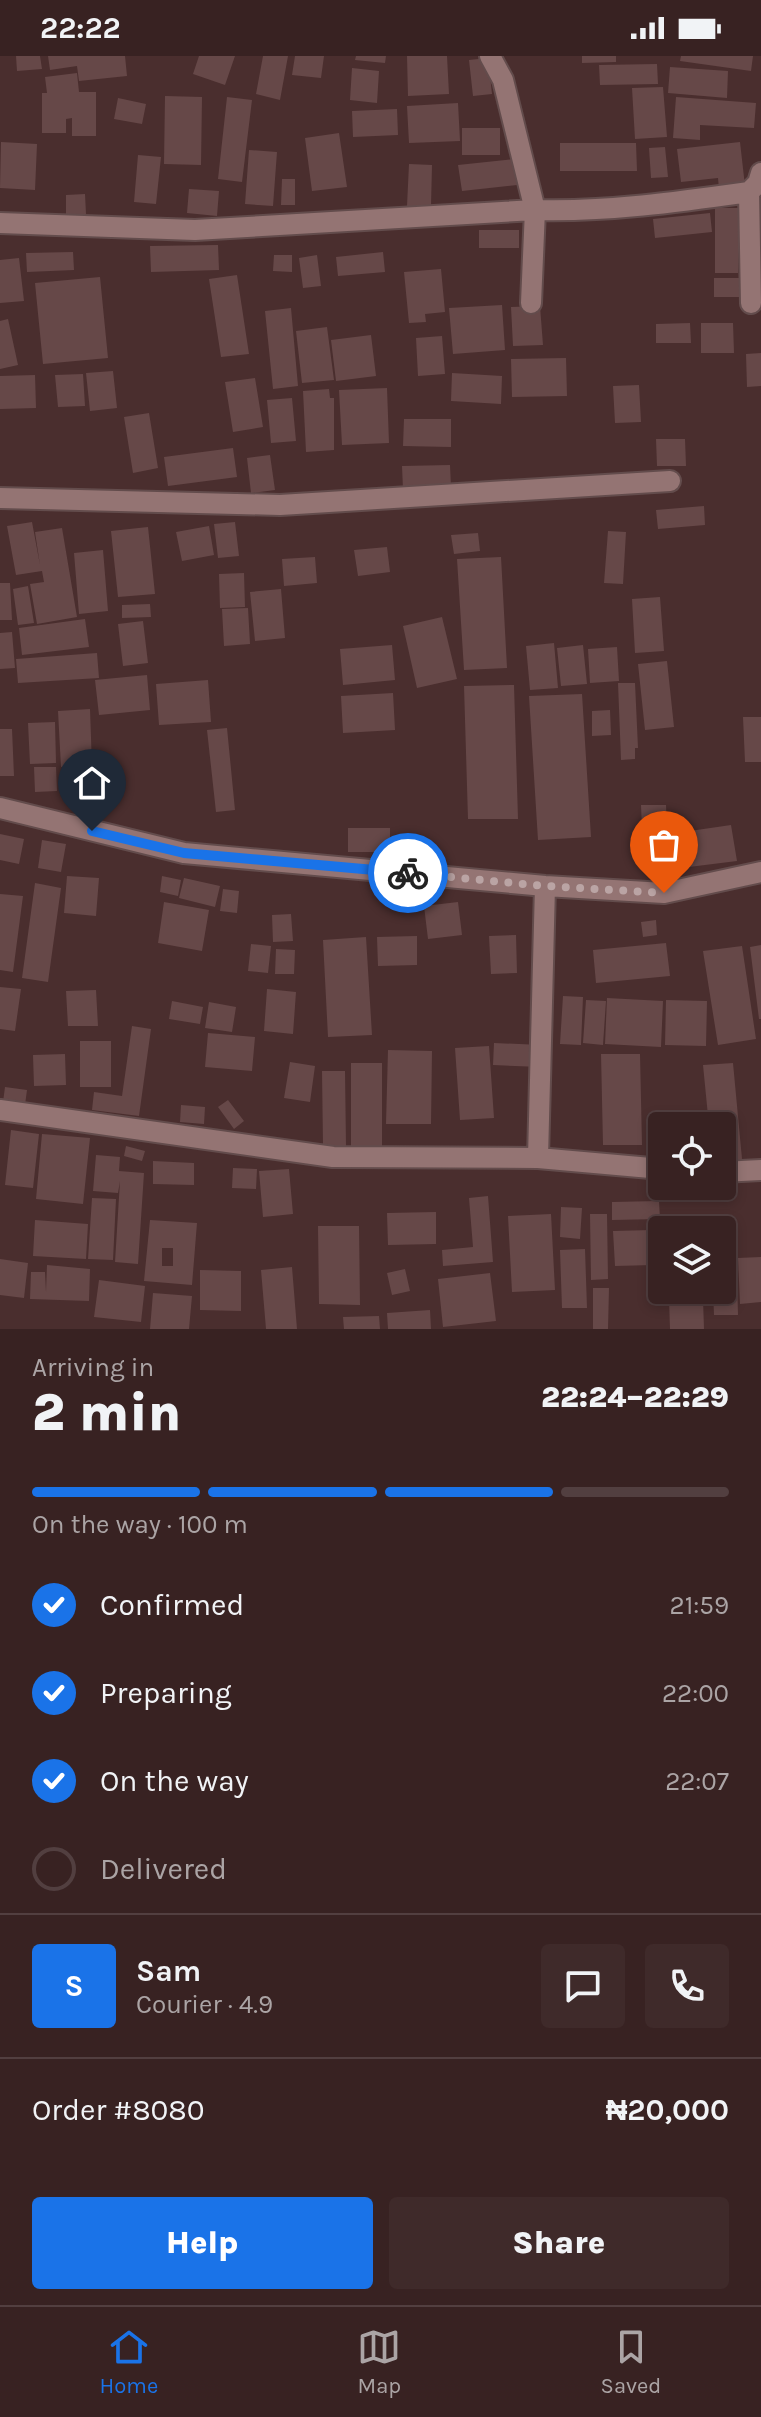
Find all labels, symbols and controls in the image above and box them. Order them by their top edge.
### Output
text: 22:22 [40,10,121,46]
pin [58,749,126,831]
icon: home [70,761,114,805]
pin [630,811,698,893]
icon: bag [642,823,686,867]
courier [368,833,448,913]
icon: bike [386,851,430,895]
map controls [648,1112,736,1304]
button: locate [648,1112,736,1200]
button: layers [648,1216,736,1304]
text: Arriving in [32,1352,154,1383]
text: 22:24–22:29 [541,1379,729,1415]
text: 2 min [32,1382,181,1443]
text: On the way · 100 m [32,1509,248,1540]
icon: check [32,1583,76,1627]
text: Confirmed [100,1587,244,1623]
text: 21:59 [670,1590,729,1621]
icon: check [32,1671,76,1715]
text: Preparing [100,1675,232,1711]
text: 22:00 [662,1678,729,1709]
icon: check [32,1759,76,1803]
text: On the way [100,1763,249,1799]
text: 22:07 [665,1766,729,1797]
text: Delivered [100,1851,227,1887]
button: chat [541,1944,625,2028]
button: phone [645,1944,729,2028]
text: Sam [136,1953,201,1989]
text: S [64,1968,84,2004]
text: Courier · 4.9 [136,1989,273,2020]
text: Order #8080 [32,2092,205,2128]
text: ₦20,000 [606,2092,729,2128]
button: Help [32,2197,373,2289]
button: Share [389,2197,729,2289]
tab: Home [100,2325,158,2399]
tab: Map [357,2325,401,2399]
tab: Saved [601,2325,661,2399]

